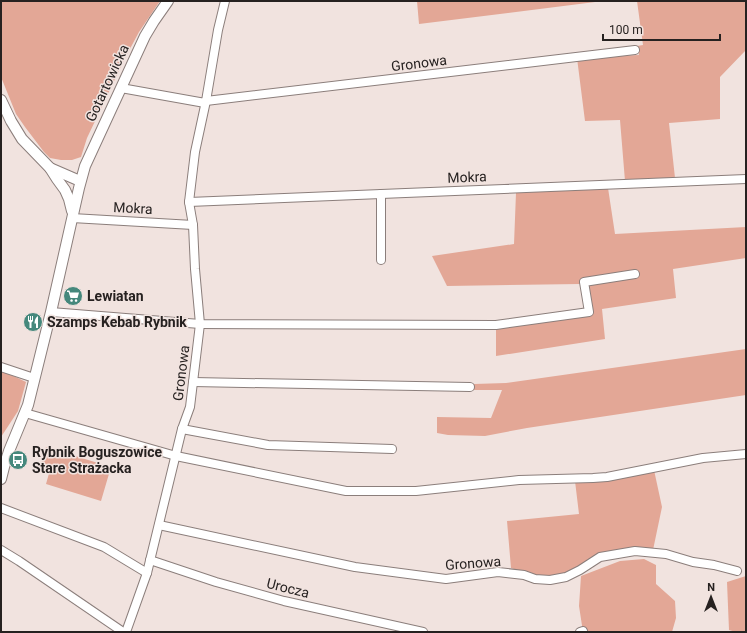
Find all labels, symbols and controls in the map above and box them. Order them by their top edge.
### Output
scale bar [603,16,720,42]
text: 100 m [609,23,643,37]
street label: Gotartowicka [82,42,132,124]
street label: Gronowa [390,52,448,74]
street label: Mokra [447,168,487,186]
street label: Mokra [113,199,153,217]
supermarket icon: Lewiatan [62,285,84,307]
place label: Lewiatan [87,288,144,304]
restaurant icon: Szamps Kebab Rybnik [22,311,44,333]
place label: Szamps Kebab Rybnik [47,314,187,330]
street label: Gronowa [170,344,192,402]
place label: Rybnik Boguszowice Stare Strażacka [32,444,162,476]
bus stop icon: Rybnik Boguszowice Stare Strażacka [7,449,29,471]
street label: Gronowa [445,553,501,573]
street label: Urocza [265,575,311,601]
north arrow [691,577,731,617]
text: N [707,581,715,594]

